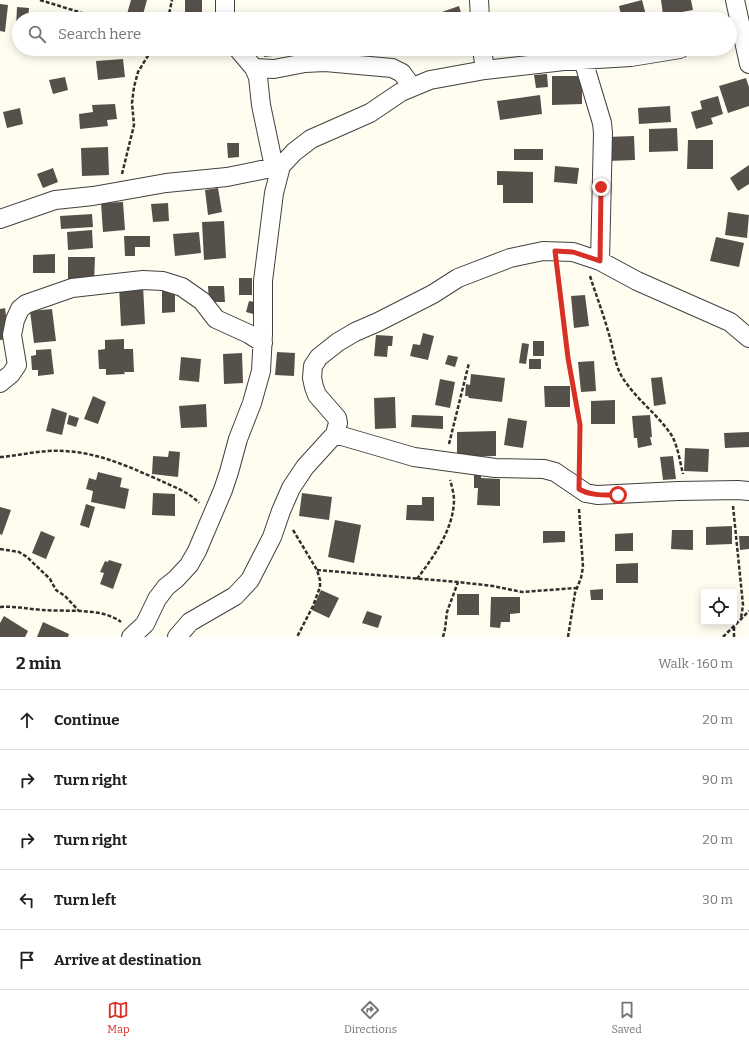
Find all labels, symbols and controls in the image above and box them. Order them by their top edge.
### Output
search box [12,12,737,56]
icon: search [26,23,48,45]
text: Search here [58,25,141,43]
route end [592,178,610,196]
route start [609,486,627,504]
map controls [701,589,737,625]
button: locate [701,589,737,625]
text: 2 min [16,653,61,674]
text: Walk · 160 m [658,656,733,671]
icon: ahead [16,709,38,731]
text: Continue [54,711,120,729]
text: 20 m [703,712,733,727]
icon: right [16,769,38,791]
text: Turn right [54,771,127,789]
text: 90 m [702,772,733,787]
icon: right [16,829,38,851]
text: Turn right [54,831,127,849]
text: 20 m [703,832,733,847]
icon: left [16,889,38,911]
text: Turn left [54,891,116,909]
text: 30 m [702,892,733,907]
icon: arrive [16,949,38,971]
text: Arrive at destination [54,951,201,969]
tab: Map [107,999,129,1036]
tab: Directions [344,999,397,1036]
tab: Saved [611,999,642,1036]

